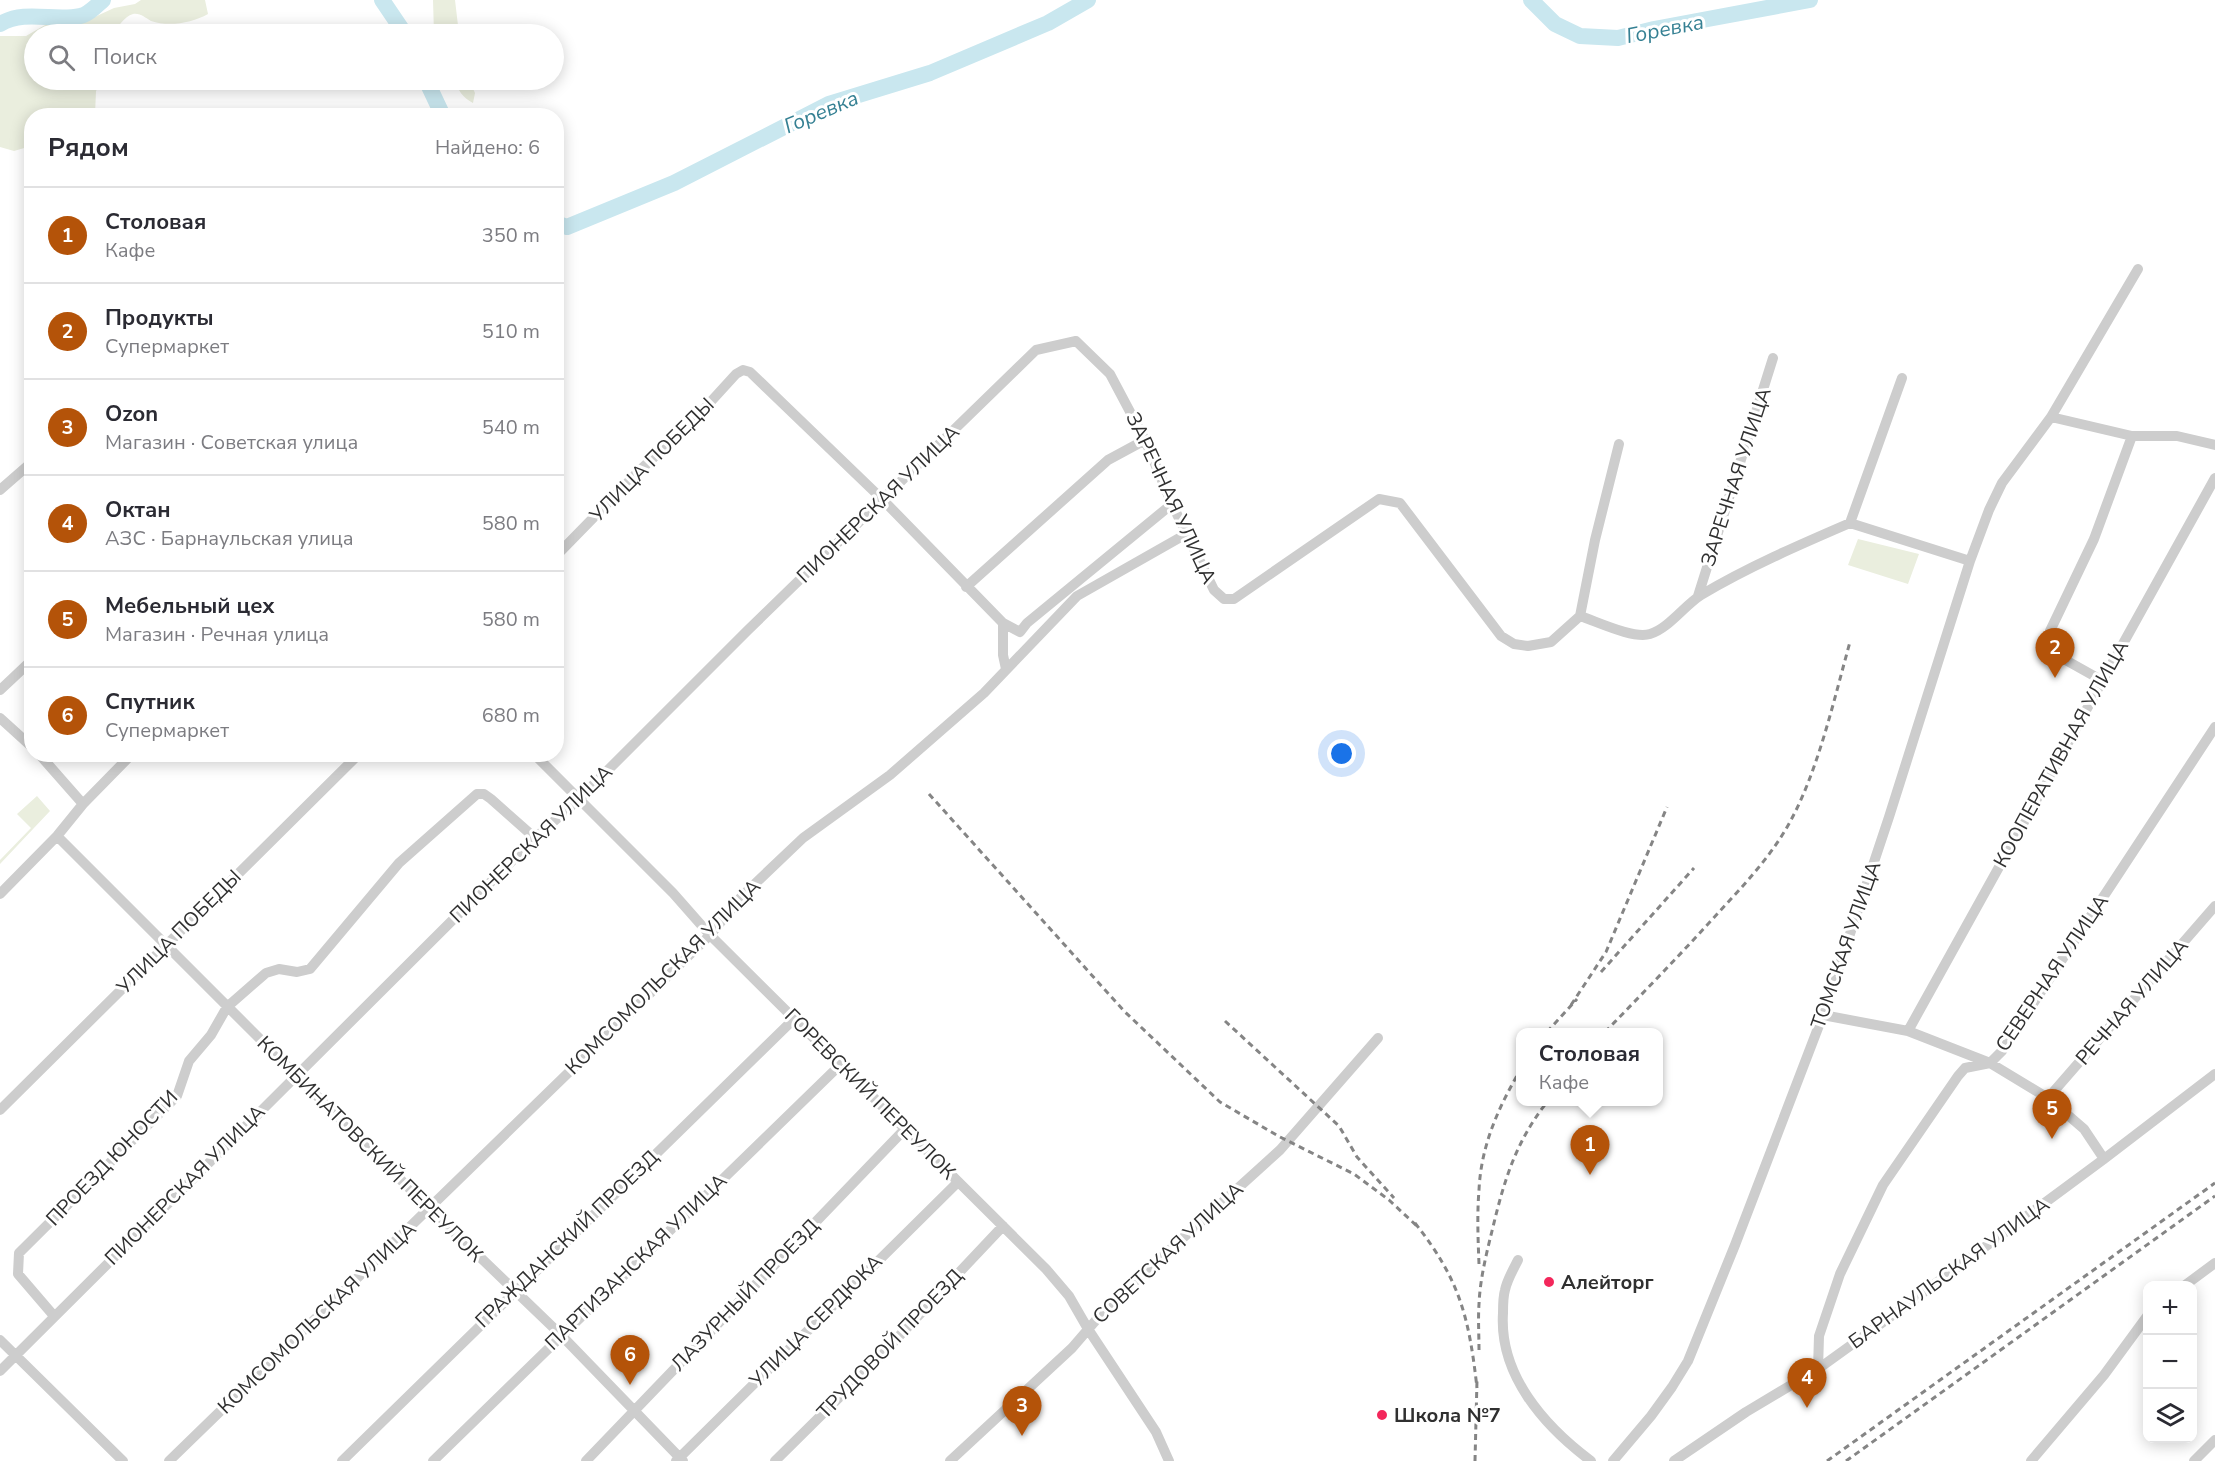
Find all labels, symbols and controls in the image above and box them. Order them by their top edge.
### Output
water label: Горевка [1624,8,1706,50]
search box [24,24,564,90]
icon: search [45,41,78,74]
text: Поиск [93,42,157,72]
water label: Горевка [779,84,863,140]
text: Рядом [48,130,129,165]
text: Найдено: 6 [435,134,540,161]
text: Столовая [105,207,206,237]
text: 1 [62,222,74,249]
text: 350 m [482,222,540,249]
text: Кафе [105,237,155,264]
text: Продукты [105,303,214,333]
text: 2 [62,318,74,345]
text: 510 m [482,318,540,345]
text: Супермаркет [105,333,229,360]
street label: ЗАРЕЧНАЯ УЛИЦА [1694,384,1778,570]
street label: УЛИЦА ПОБЕДЫ [583,392,720,529]
text: Ozon [105,399,158,429]
street label: ЗАРЕЧНАЯ УЛИЦА [1119,408,1223,588]
text: 3 [62,414,74,441]
text: 540 m [482,414,540,441]
street label: ПИОНЕРСКАЯ УЛИЦА [791,419,966,589]
text: Магазин · Советская улица [105,429,358,456]
text: Октан [105,495,171,525]
text: 4 [62,510,74,537]
text: 580 m [482,510,540,537]
text: АЗС · Барнаульская улица [105,525,354,552]
text: Мебельный цех [105,591,275,621]
text: 5 [62,606,74,633]
text: 580 m [482,606,540,633]
text: Магазин · Речная улица [105,621,329,648]
pin: 2 [2036,628,2074,678]
street label: КООПЕРАТИВНАЯ УЛИЦА [1987,635,2135,872]
text: Спутник [105,687,195,717]
text: 6 [62,702,74,729]
text: 680 m [482,702,540,729]
text: Супермаркет [105,717,229,744]
your location [1327,739,1356,768]
street label: ПИОНЕРСКАЯ УЛИЦА [444,759,619,929]
street label: ТОМСКАЯ УЛИЦА [1805,857,1887,1032]
street label: УЛИЦА ПОБЕДЫ [110,864,247,1001]
street label: КОМСОМОЛЬСКАЯ УЛИЦА [559,873,767,1081]
street label: СЕВЕРНАЯ УЛИЦА [1989,889,2115,1057]
street label: РЕЧНАЯ УЛИЦА [2070,933,2195,1071]
street label: ГОРЕВСКИЙ ПЕРЕУЛОК [779,1003,962,1186]
popup [1516,1028,1663,1106]
street label: КОМБИНАТОВСКИЙ ПЕРЕУЛОК [251,1030,489,1268]
text: Столовая [1539,1039,1640,1069]
text: Кафе [1539,1069,1589,1096]
street label: ПРОЕЗД ЮНОСТИ [40,1084,184,1232]
pin: 5 [2032,1090,2072,1139]
street label: ПИОНЕРСКАЯ УЛИЦА [99,1099,271,1271]
pin: 1 [1570,1126,1610,1175]
street label: ГРАЖДАНСКИЙ ПРОЕЗД [469,1144,665,1334]
street label: ПАРТИЗАНСКАЯ УЛИЦА [539,1168,733,1356]
street label: СОВЕТСКАЯ УЛИЦА [1087,1176,1249,1330]
street label: БАРНАУЛЬСКАЯ УЛИЦА [1843,1191,2055,1355]
street label: ЛАЗУРНЫЙ ПРОЕЗД [665,1213,825,1377]
street label: КОМСОМОЛЬСКАЯ УЛИЦА [212,1216,422,1420]
street label: УЛИЦА СЕРДЮКА [743,1248,889,1394]
street label: ТРУДОВОЙ ПРОЕЗД [811,1263,969,1425]
place label: Алейторг [1561,1269,1654,1296]
marker: Алейторг [1542,1275,1556,1289]
map controls [2143,1281,2197,1443]
button: + [2143,1281,2197,1335]
button: − [2143,1335,2197,1389]
pin: 6 [610,1336,650,1385]
pin: 4 [1788,1358,1826,1408]
pin: 3 [1002,1386,1042,1436]
button: layers [2143,1389,2197,1443]
place label: Школа №7 [1394,1402,1501,1429]
marker: Школа №7 [1375,1408,1389,1422]

